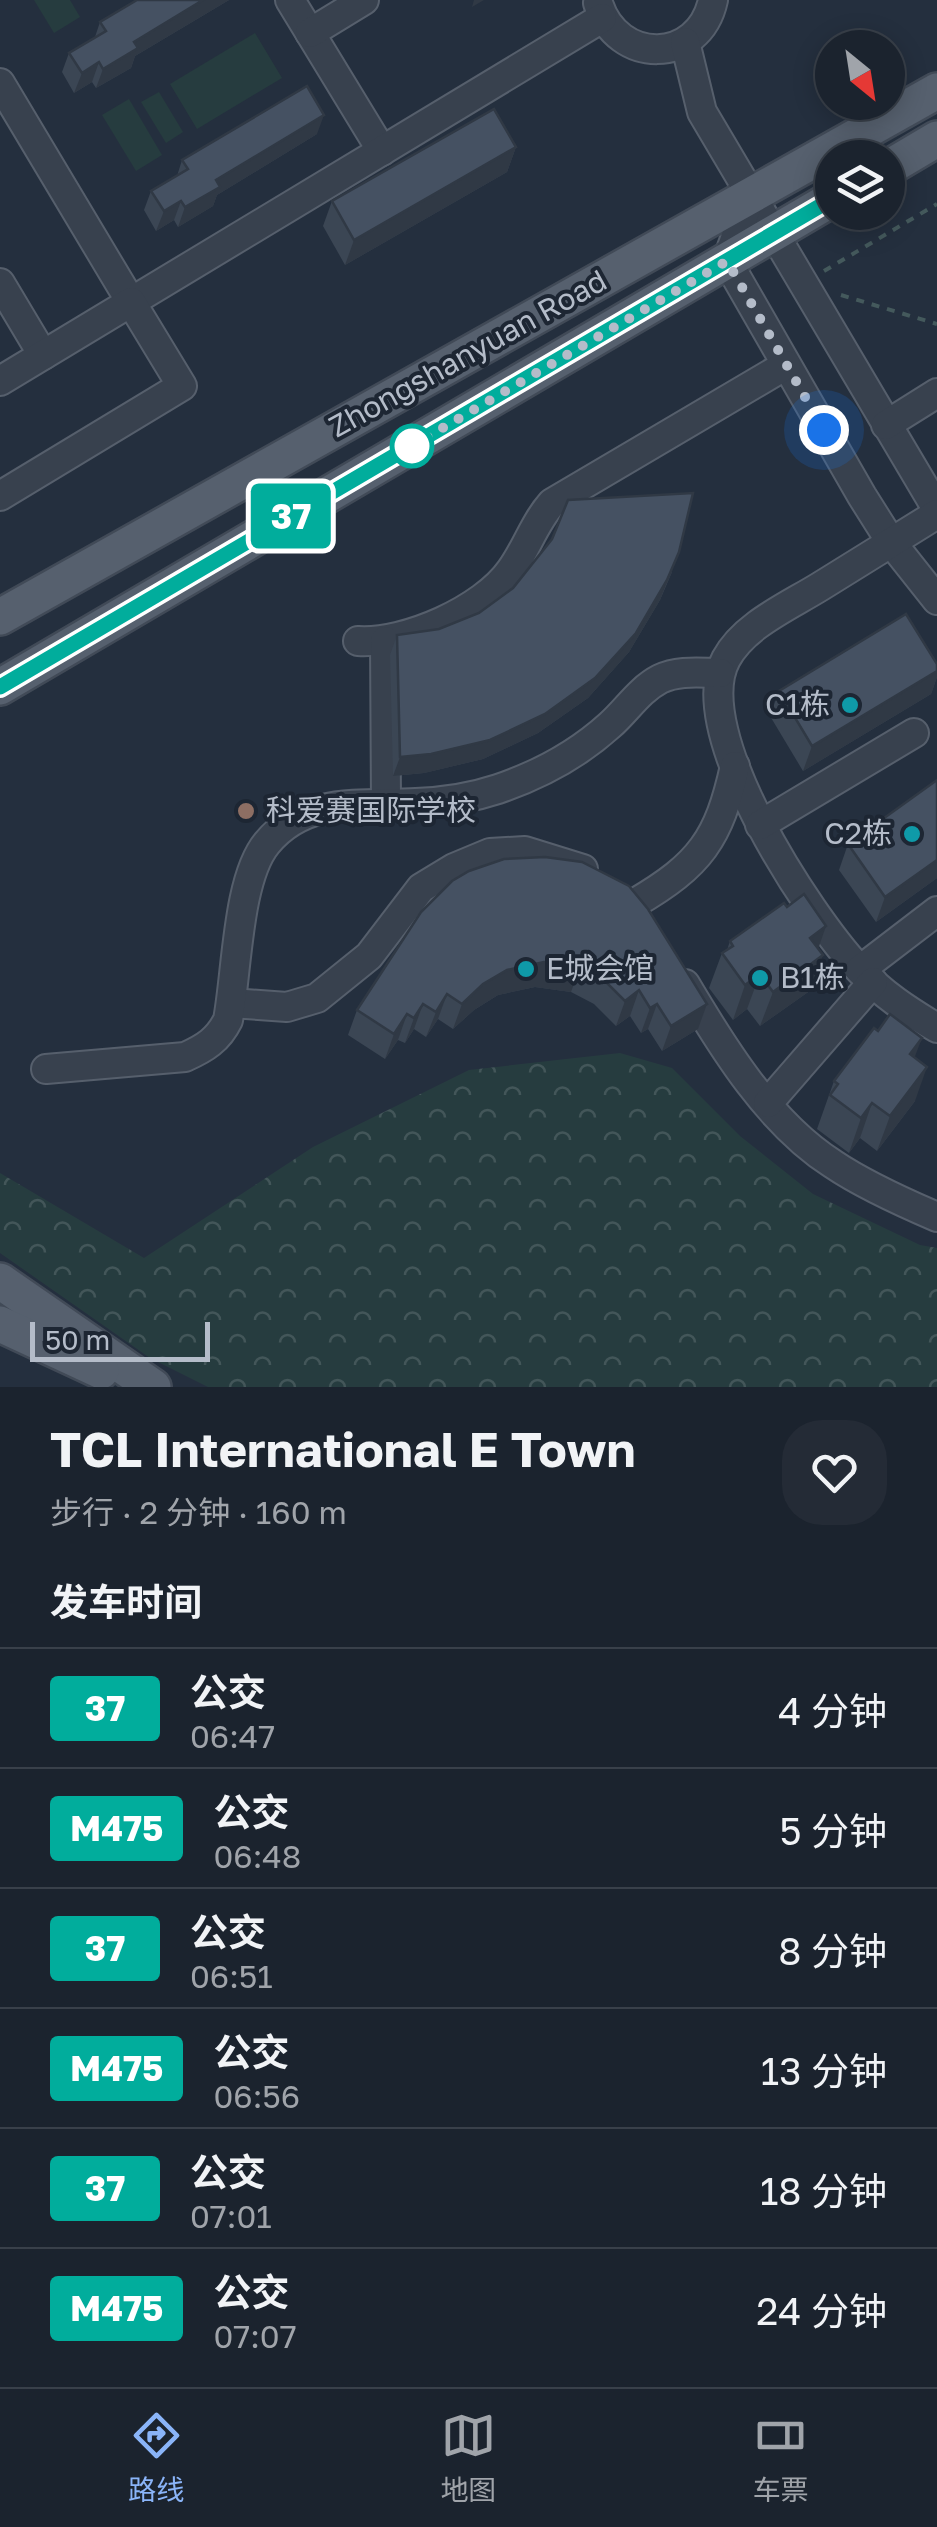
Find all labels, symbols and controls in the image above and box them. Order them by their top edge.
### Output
north arrow [815,30,905,120]
map controls [815,30,905,230]
button: layers [815,140,905,230]
street label: Zhongshanyuan Road [322,262,613,444]
your location [799,405,849,455]
unlabelled marker [391,425,433,467]
line badge: 37 [246,484,336,548]
text: 37 [271,495,311,537]
place label: C1栋 [765,686,830,722]
marker: C1栋 [839,694,861,716]
place label: 科爱赛国际学校 [266,792,476,828]
marker: 科爱赛国际学校 [235,800,257,822]
place label: C2栋 [824,815,892,851]
marker: C2栋 [901,823,923,845]
place label: E城会馆 [546,950,654,986]
marker: E城会馆 [515,958,537,980]
place label: B1栋 [780,959,845,995]
marker: B1栋 [749,967,771,989]
scale bar [30,1317,210,1362]
text: 50 m [45,1323,110,1356]
text: TCL International E Town [50,1420,636,1478]
button: heart [782,1420,887,1525]
text: 步行 · 2 分钟 · 160 m [50,1493,347,1531]
text: 发车时间 [50,1579,202,1624]
text: 公交 [190,1669,266,1714]
text: 37 [85,1687,125,1729]
text: 4 分钟 [778,1688,887,1733]
text: 06:47 [190,1717,275,1755]
text: 公交 [213,1789,289,1834]
text: M475 [70,1807,163,1849]
text: 5 分钟 [779,1808,887,1853]
text: 06:48 [213,1837,301,1875]
text: 公交 [190,1909,266,1954]
text: 37 [85,1927,125,1969]
text: 8 分钟 [778,1928,887,1973]
text: 06:51 [190,1957,273,1995]
text: 公交 [213,2029,289,2074]
text: M475 [70,2047,163,2089]
text: 13 分钟 [761,2048,887,2093]
text: 06:56 [213,2077,300,2115]
text: 公交 [190,2149,266,2194]
text: 37 [85,2167,125,2209]
text: 18 分钟 [760,2168,887,2213]
text: 07:01 [190,2197,272,2235]
text: 公交 [213,2269,289,2314]
text: M475 [70,2287,163,2329]
text: 24 分钟 [756,2288,887,2333]
text: 07:07 [213,2317,297,2355]
tab: 路线 [128,2408,184,2508]
tab: 地图 [440,2408,497,2508]
tab: 车票 [753,2408,809,2508]

